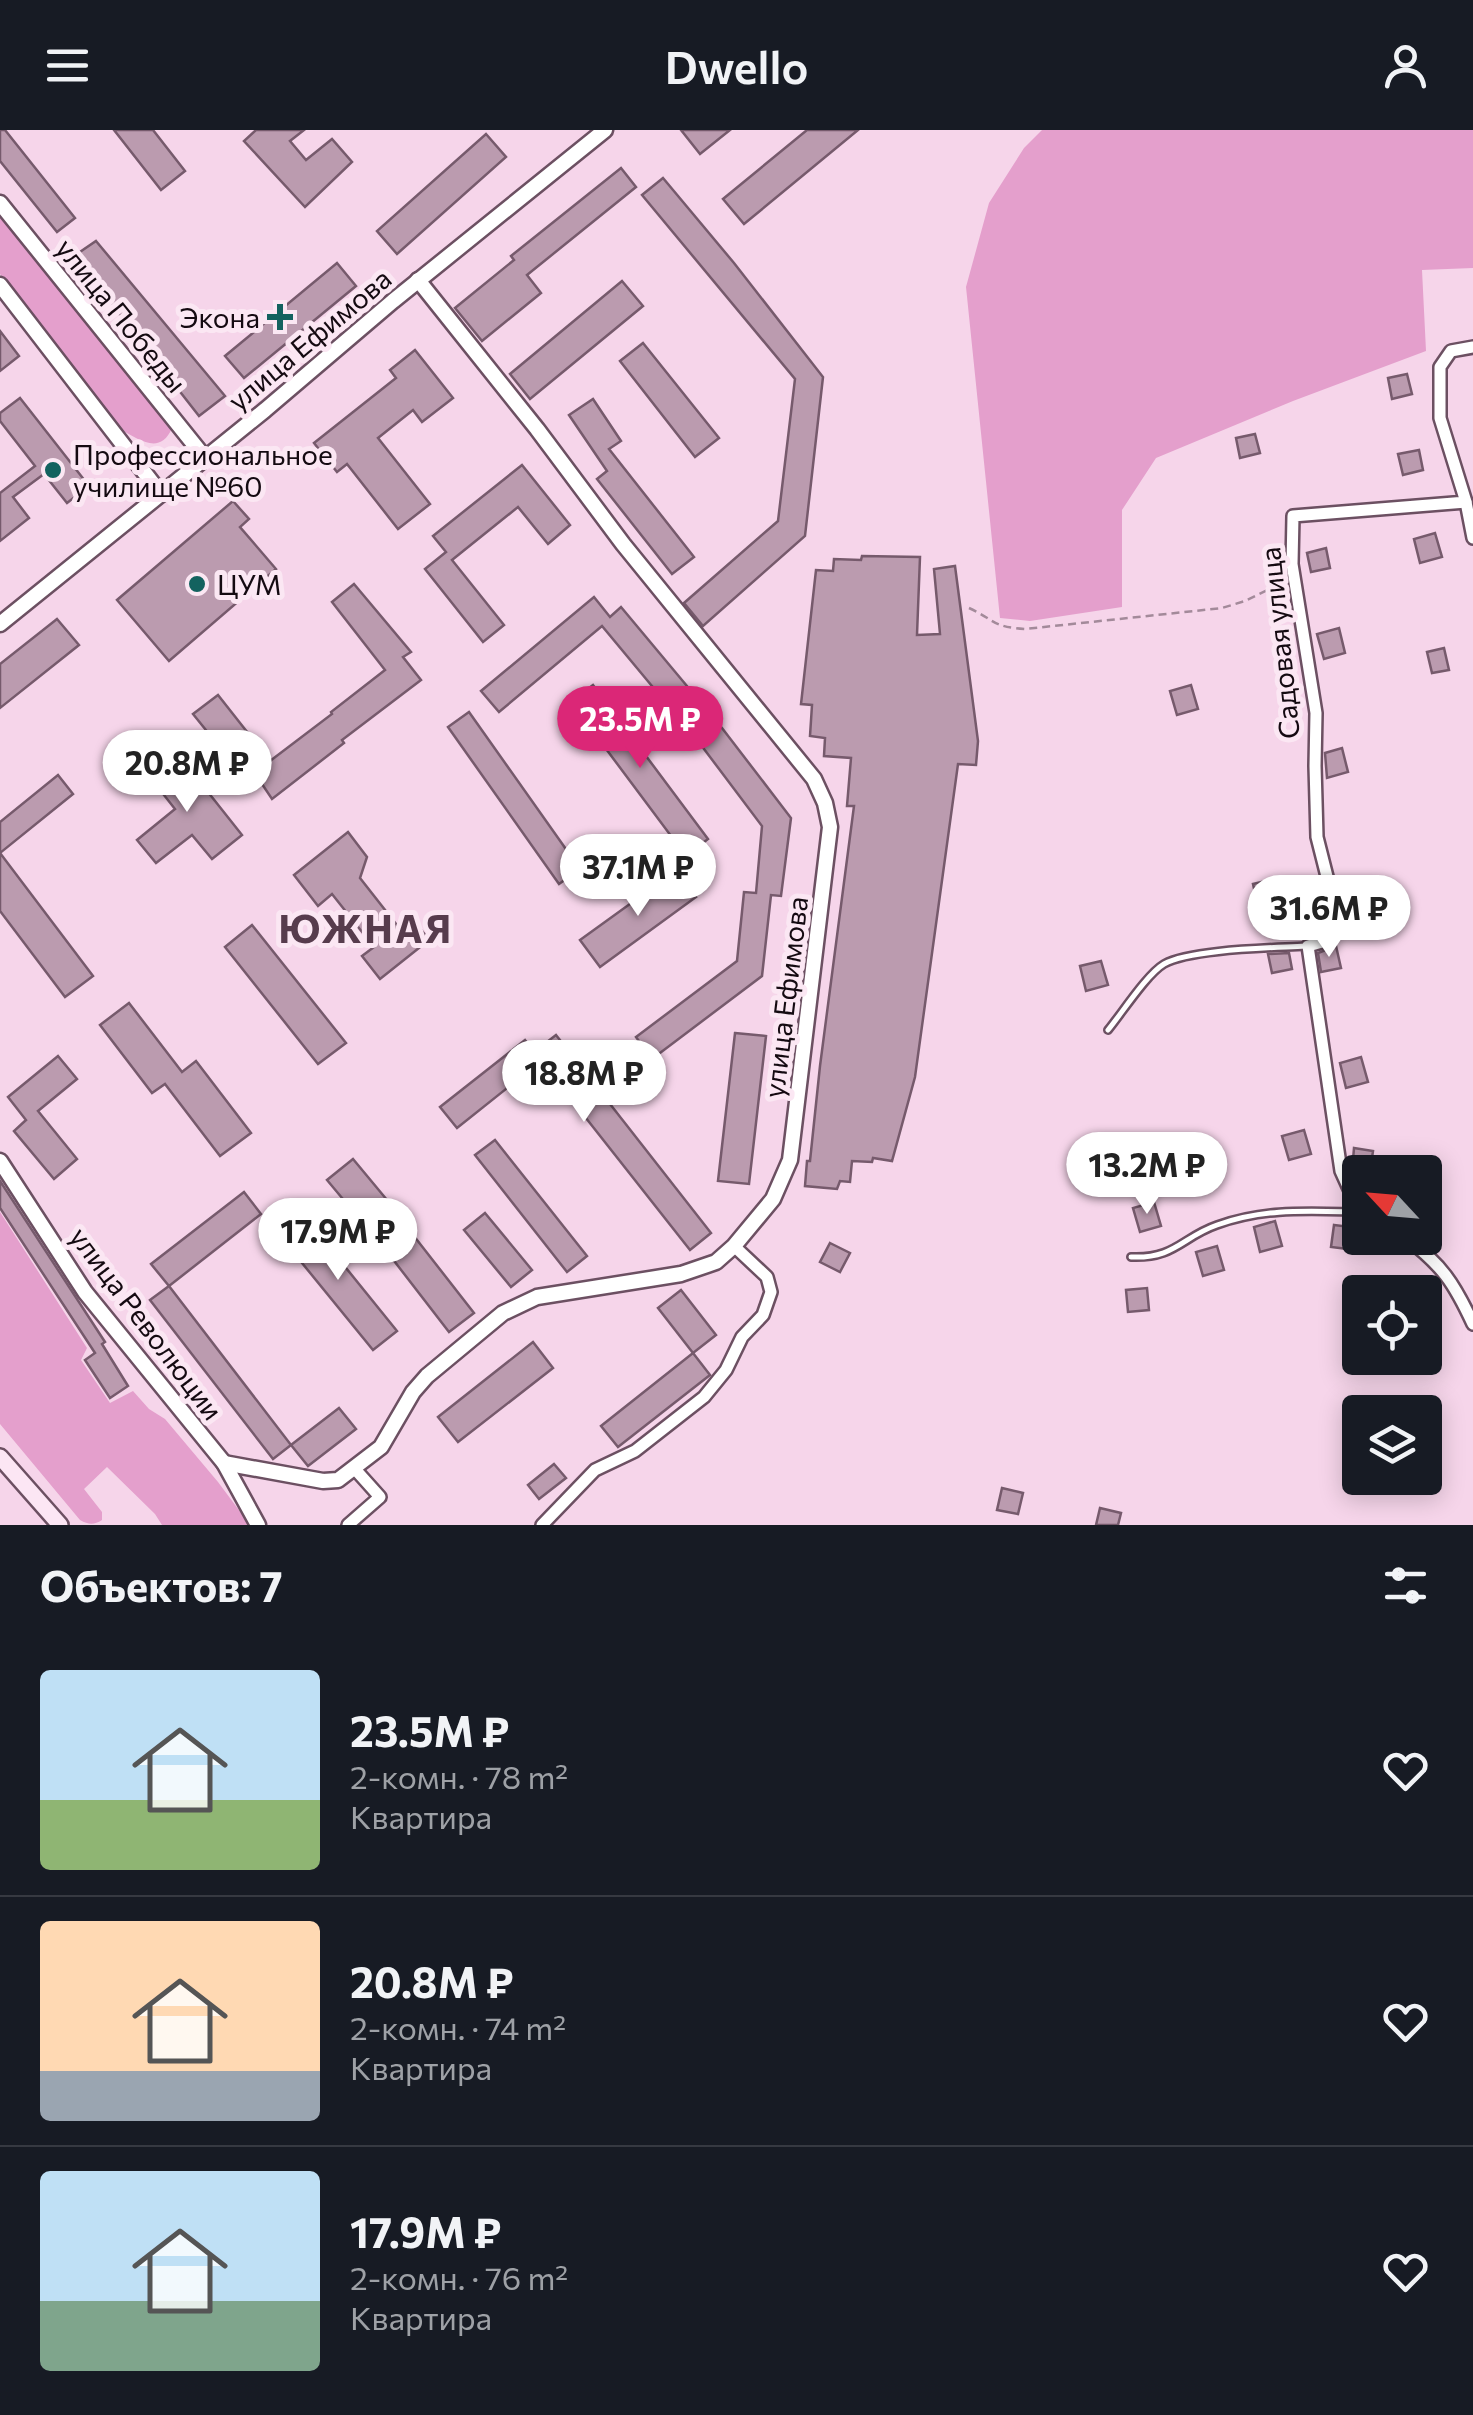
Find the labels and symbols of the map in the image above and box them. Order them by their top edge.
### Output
street label: улица Победы [50,231,194,399]
street label: улица Ефимова [220,261,398,417]
place label: Экона [179,300,260,334]
marker: Экона [269,306,291,328]
place label: Профессиональное училище №60 [73,437,333,503]
marker: Профессиональное училище №60 [42,459,64,481]
street label: Садовая улица [1252,545,1306,741]
place label: ЦУМ [217,567,282,601]
marker: ЦУМ [186,573,208,595]
pin: 23.5M ₽ [548,686,732,771]
pin: 20.8M ₽ [95,730,279,815]
pin: 37.1M ₽ [546,834,730,919]
pin: 31.6M ₽ [1237,875,1421,960]
street label: улица Ефимова [756,894,814,1100]
district label: ЮЖНАЯ [278,904,454,951]
pin: 18.8M ₽ [492,1040,676,1125]
pin: 13.2M ₽ [1055,1132,1239,1217]
north arrow [1342,1155,1442,1255]
pin: 17.9M ₽ [246,1198,430,1283]
street label: улица Революции [63,1220,231,1426]

